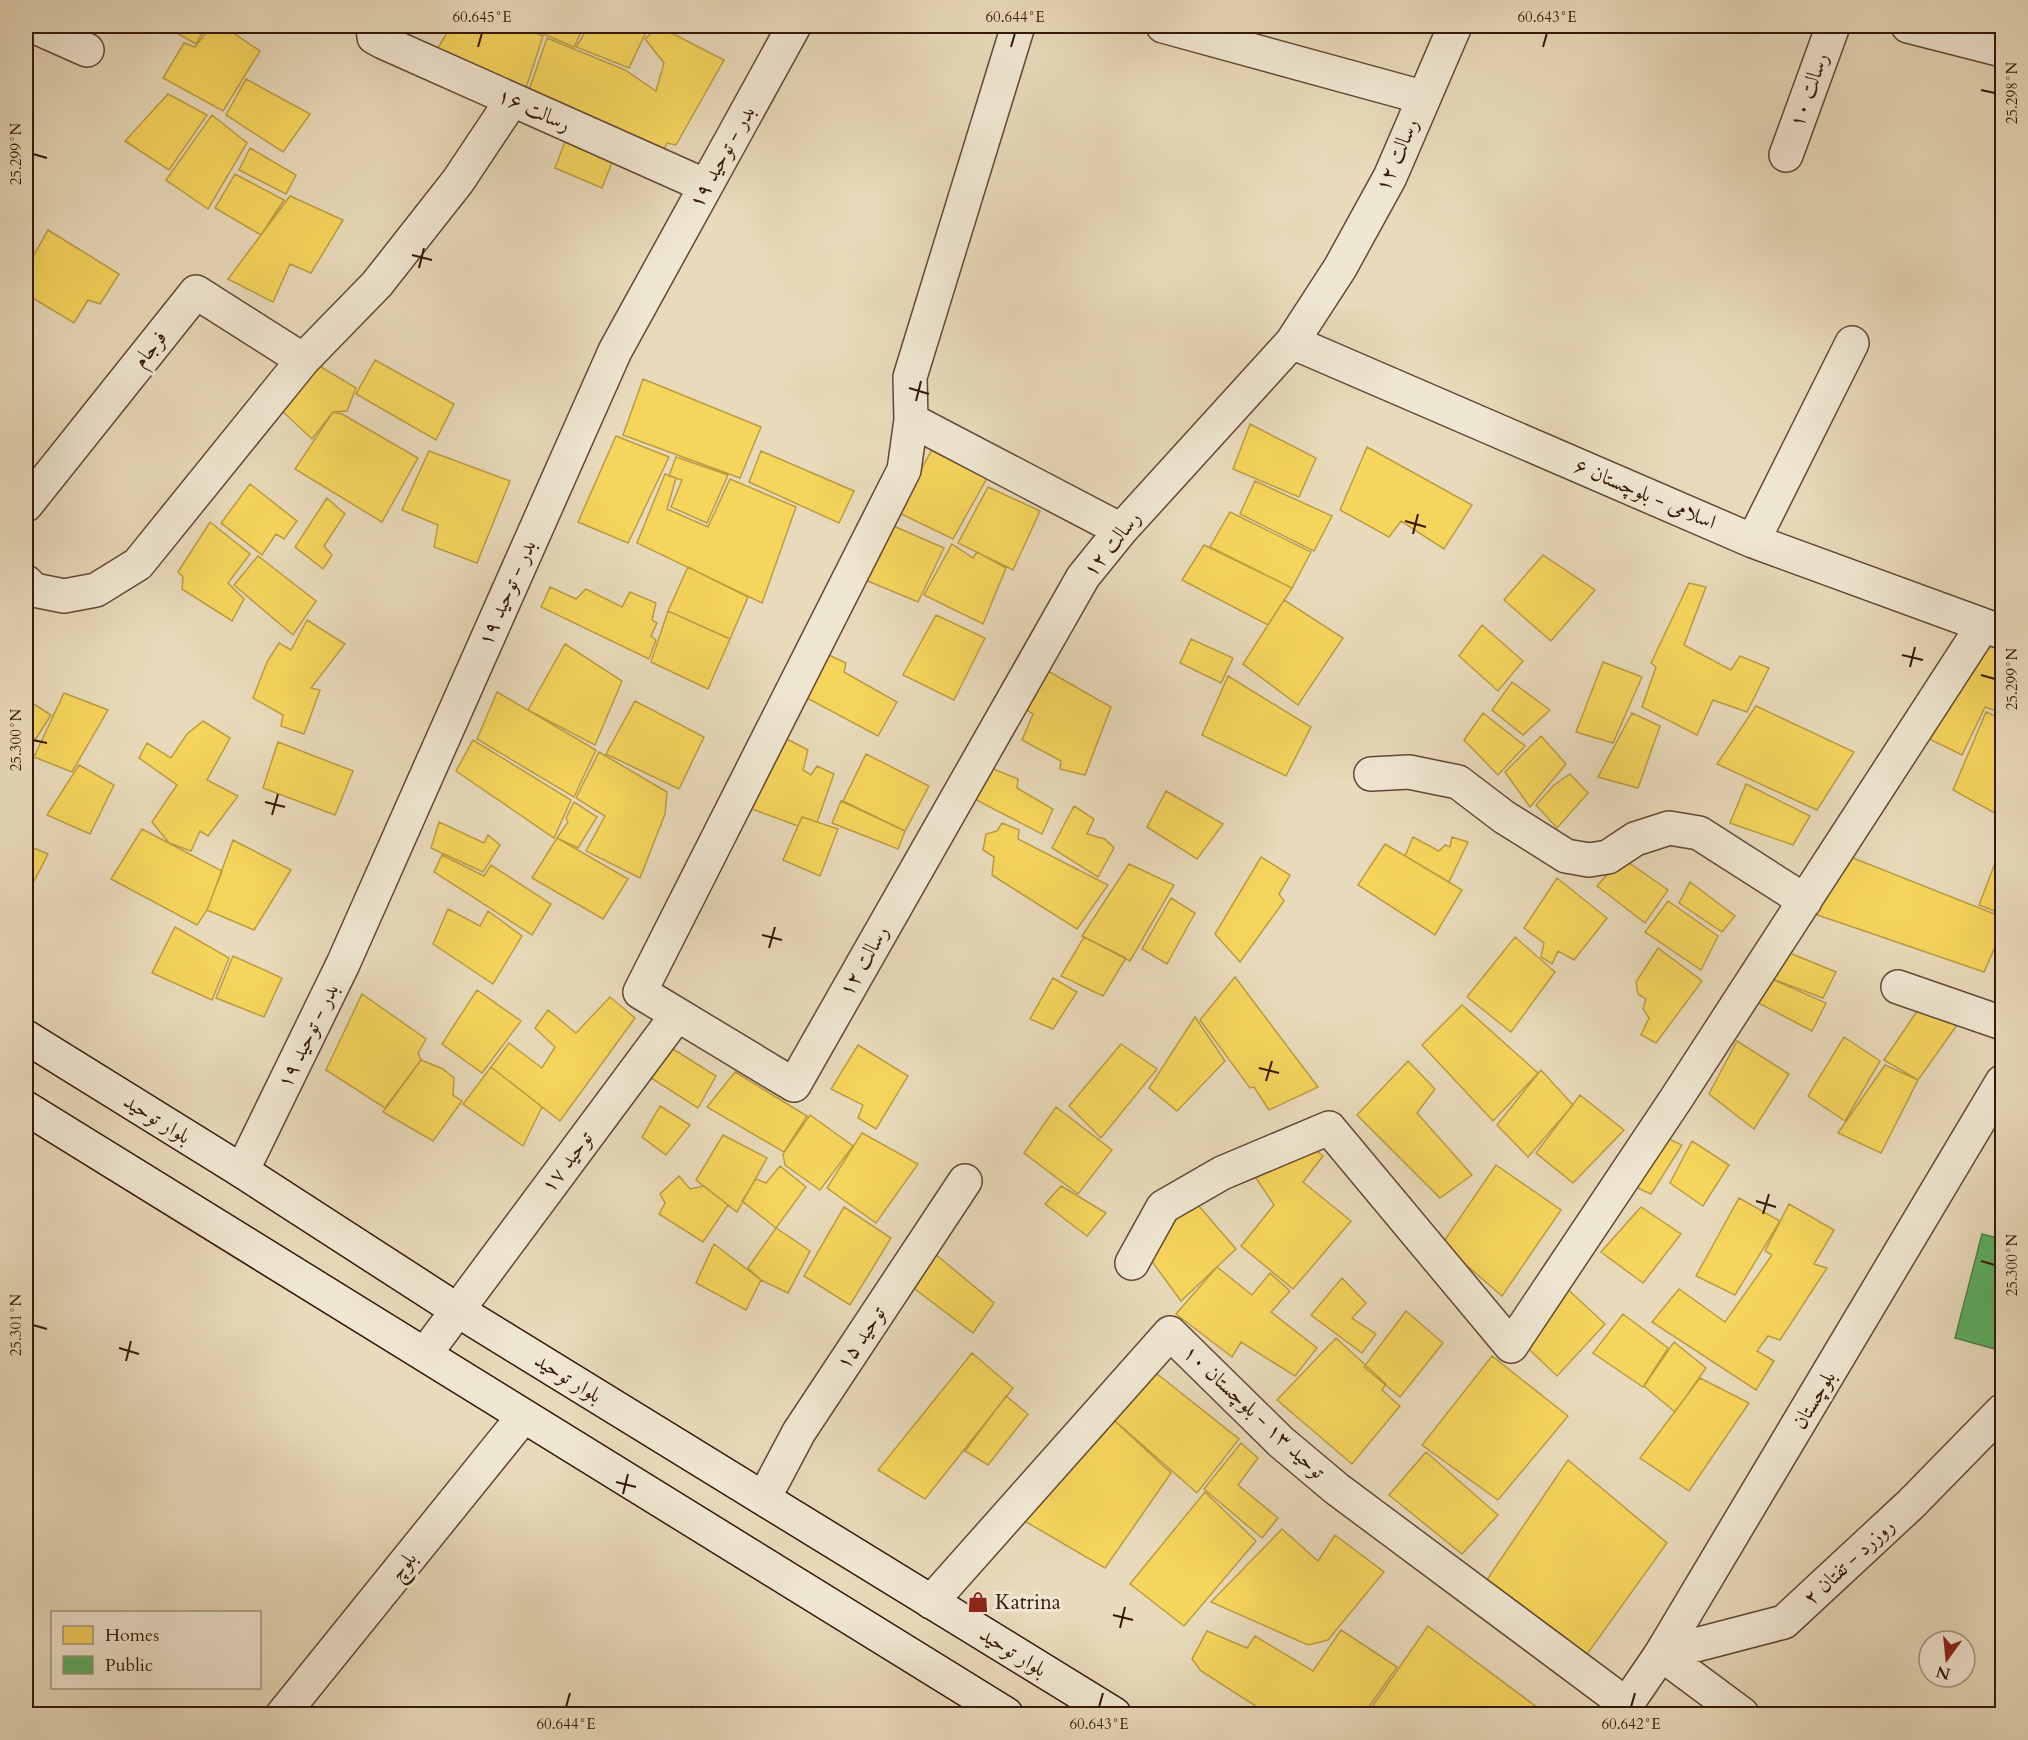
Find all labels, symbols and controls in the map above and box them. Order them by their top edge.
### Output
text: 60.645°E [452,7,512,27]
text: 60.644°E [985,7,1045,27]
text: 60.643°E [1517,7,1577,27]
street label: رسالت ۱۰ [1782,49,1836,131]
text: 25.298°N [2002,61,2022,124]
street label: رسالت ۱۶ [493,81,575,139]
street label: بدر - توحید ۱۹ [682,101,762,213]
street label: رسالت ۱۲ [1368,114,1426,196]
text: 25.299°N [6,122,26,185]
street label: فرجام [126,324,176,376]
street label: اسلامی - بلوچستان ۶ [1570,451,1720,537]
street label: رسالت ۱۲ [1076,505,1148,583]
street label: بدر - توحید ۱۹ [471,536,543,650]
text: 25.299°N [2002,647,2022,710]
text: 25.300°N [6,708,26,771]
street label: رسالت ۱۲ [832,920,896,1002]
street label: بدر - توحید ۱۹ [270,979,346,1093]
street label: بلوار توحید [118,1087,196,1151]
street label: توحید ۱۷ [534,1124,600,1199]
text: 25.300°N [2002,1233,2022,1296]
text: 25.301°N [6,1293,26,1356]
street label: توحید ۱۵ [829,1300,893,1375]
street label: توحید ۱۳ - بلوچستان ۱۰ [1177,1338,1332,1486]
street label: بلوار توحید [529,1346,607,1410]
street label: بلوچستان [1785,1365,1843,1435]
street label: روزرد - تفتان ۲ [1797,1512,1901,1612]
street label: بلوچ [382,1545,427,1589]
place label: Katrina [995,1588,1061,1617]
shop icon: Katrina [966,1590,990,1614]
legend [51,1611,261,1689]
street label: بلوار توحید [974,1620,1052,1684]
text: Homes [105,1623,159,1648]
north arrow [1917,1629,1977,1689]
text: Public [105,1653,153,1678]
text: N [1934,1660,1953,1685]
text: 60.644°E [536,1714,596,1734]
text: 60.643°E [1069,1714,1129,1734]
text: 60.642°E [1601,1714,1661,1734]

